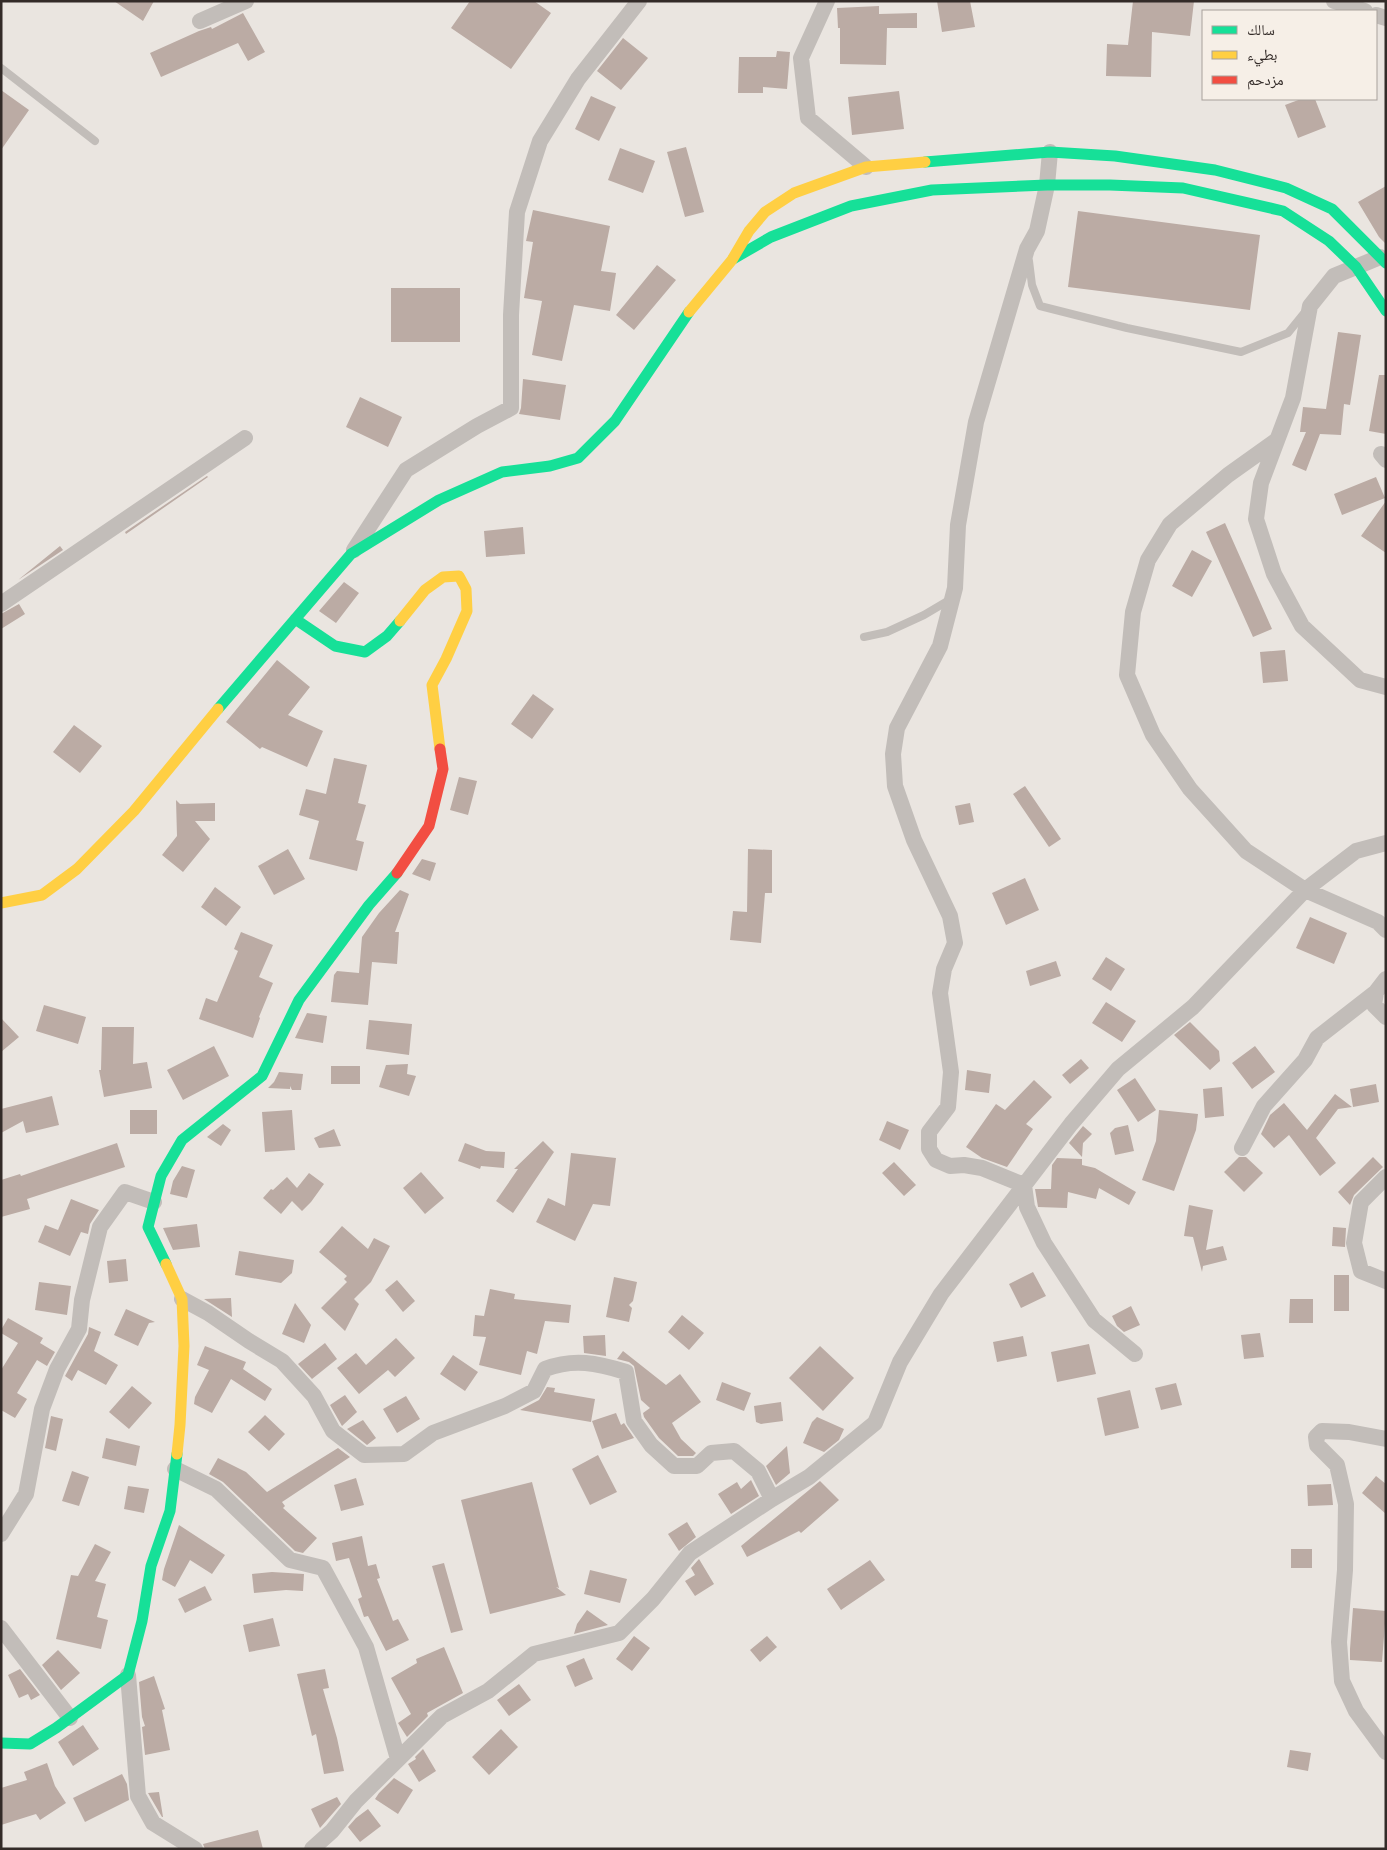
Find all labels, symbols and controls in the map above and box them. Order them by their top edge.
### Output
legend [1202,10,1377,100]
text: سالك [1247,20,1275,39]
text: بطيء [1247,45,1277,67]
text: مزدحم [1247,70,1284,90]

